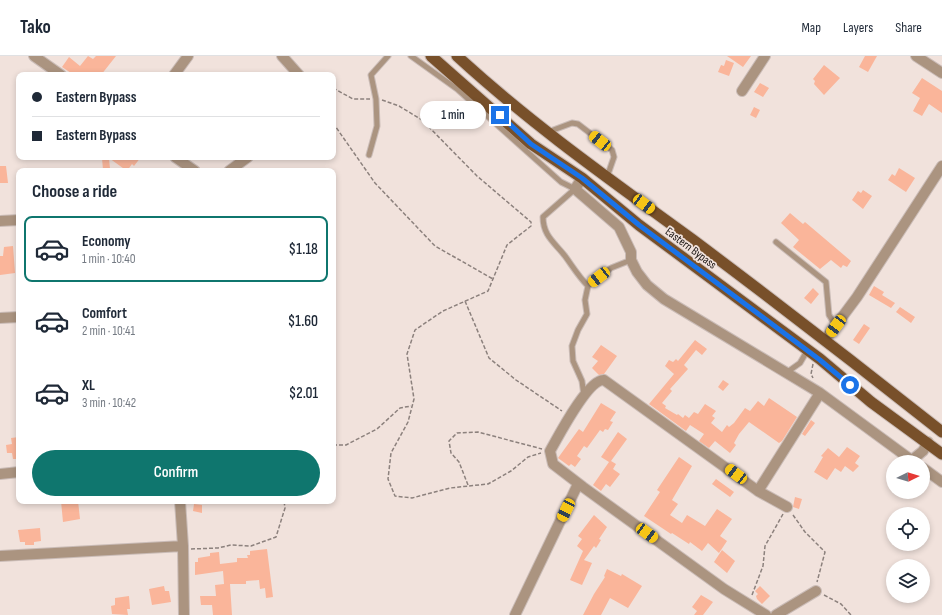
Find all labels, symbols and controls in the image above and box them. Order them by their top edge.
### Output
text: Tako [20,16,51,39]
text: Map [801,19,821,36]
text: Layers [843,19,873,36]
text: Share [895,19,922,36]
text: Eastern Bypass [56,88,136,107]
callout: 1 min [420,101,486,129]
route end [491,106,509,124]
text: 1 min [441,107,465,123]
text: Eastern Bypass [56,126,136,145]
car [587,129,613,153]
text: Choose a ride [32,181,117,202]
car [631,192,657,216]
street label: Eastern Bypass [662,224,719,273]
icon: car [34,231,70,267]
text: Economy [82,232,131,251]
text: $1.18 [289,240,318,259]
text: 1 min · 10:40 [82,251,136,267]
car [586,265,612,289]
icon: car [34,303,70,339]
text: Comfort [82,304,127,323]
text: $1.60 [288,312,318,331]
car [824,313,848,339]
text: 2 min · 10:41 [82,323,135,339]
icon: car [34,375,70,411]
text: XL [82,376,95,395]
route start [841,376,859,394]
text: $2.01 [289,384,318,403]
text: 3 min · 10:42 [82,395,136,411]
button: Confirm [32,450,320,496]
north arrow [886,455,930,499]
map controls [886,455,930,603]
car [723,462,749,486]
car [555,497,577,523]
button: locate [886,507,930,551]
car [634,521,660,545]
button: layers [886,559,930,603]

